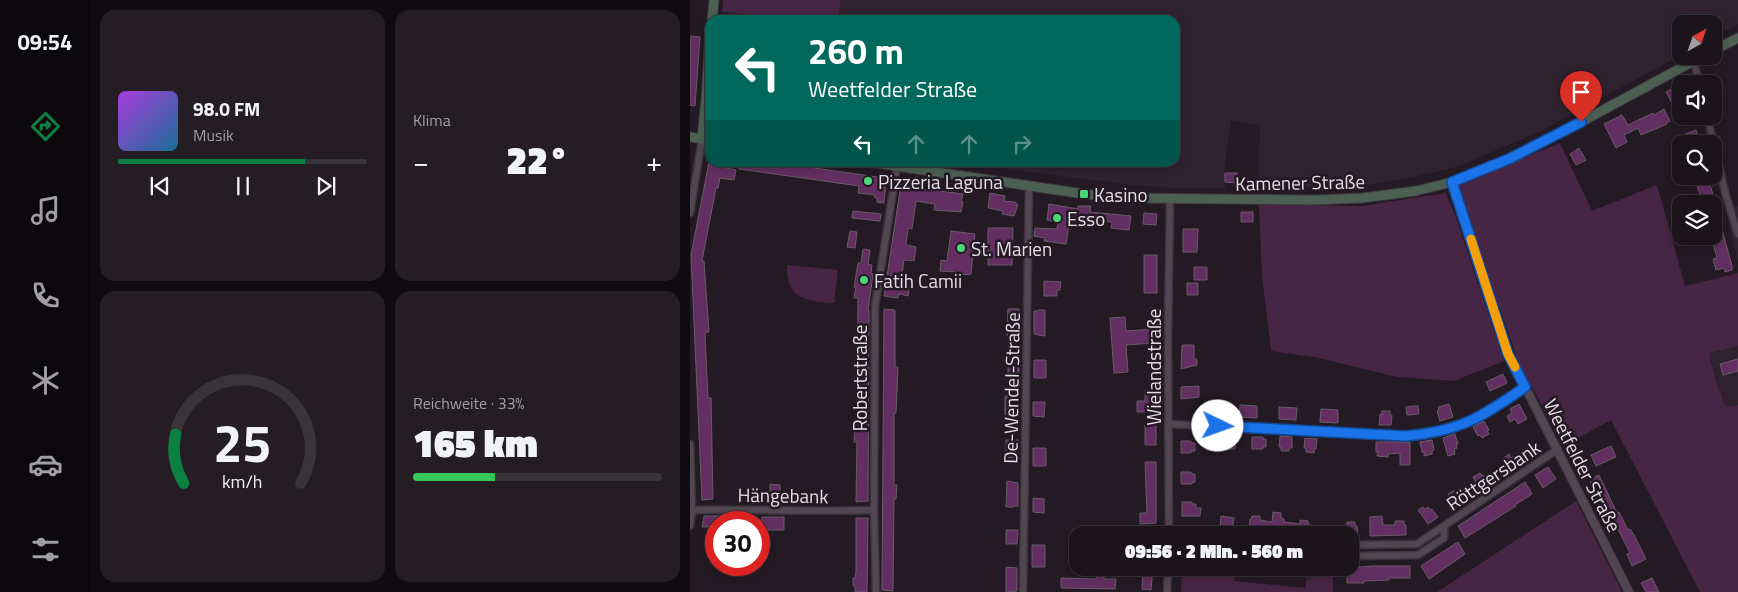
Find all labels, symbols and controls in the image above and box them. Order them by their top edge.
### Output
north arrow [1672,15,1722,65]
map controls [1672,15,1722,245]
text: 260 m [808,24,904,78]
text: 09:54 [18,25,72,59]
icon: left [725,35,790,100]
pin [1560,71,1602,122]
text: Weetfelder Straße [808,72,977,106]
button: sound [1672,75,1722,125]
icon: arrive [1567,78,1595,106]
text: 98.0 FM [193,94,260,123]
text: Klima [413,108,451,132]
icon: directions [28,109,63,144]
text: Musik [193,123,234,147]
icon: left [849,130,877,158]
icon: ahead [902,130,930,158]
icon: ahead [955,130,983,158]
icon: right [1008,130,1036,158]
text: 22° [506,131,569,189]
button: search [1672,135,1722,185]
text: − [413,140,429,183]
text: + [646,140,662,183]
street label: Kamener Straße [1235,166,1365,198]
place label: Pizzeria Laguna [878,167,1003,196]
icon: previous [146,172,174,200]
icon: pause [229,172,257,200]
icon: next [312,172,340,200]
marker: Pizzeria Laguna [862,175,874,187]
place label: Kasino [1094,180,1148,209]
marker: Kasino [1078,188,1090,200]
icon: music [28,193,63,228]
button: layers [1672,195,1722,245]
place label: Esso [1067,204,1105,233]
marker: Esso [1051,212,1063,224]
place label: St. Marien [971,234,1052,263]
marker: St. Marien [955,242,967,254]
place label: Fatih Camii [874,266,962,295]
marker: Fatih Camii [858,274,870,286]
icon: phone [28,278,63,313]
street label: Wielandstraße [1139,309,1168,425]
street label: De-Wendel-Straße [995,312,1027,464]
street label: Robertstraße [845,325,874,431]
icon: climate [28,363,63,398]
text: Reichweite · 33% [413,391,525,415]
street label: Weetfelder Straße [1537,393,1629,537]
position arrow [1191,399,1243,451]
text: 25 [213,403,272,482]
text: 165 km [413,414,538,472]
street label: Röttgersbank [1440,433,1546,517]
icon: car [28,447,63,482]
text: km/h [222,468,263,495]
street label: Hängebank [737,480,829,510]
speed limit sign: 30 [705,511,770,576]
icon: filters [28,532,63,567]
text: 09:56 · 2 Min. · 560 m [1125,536,1303,565]

